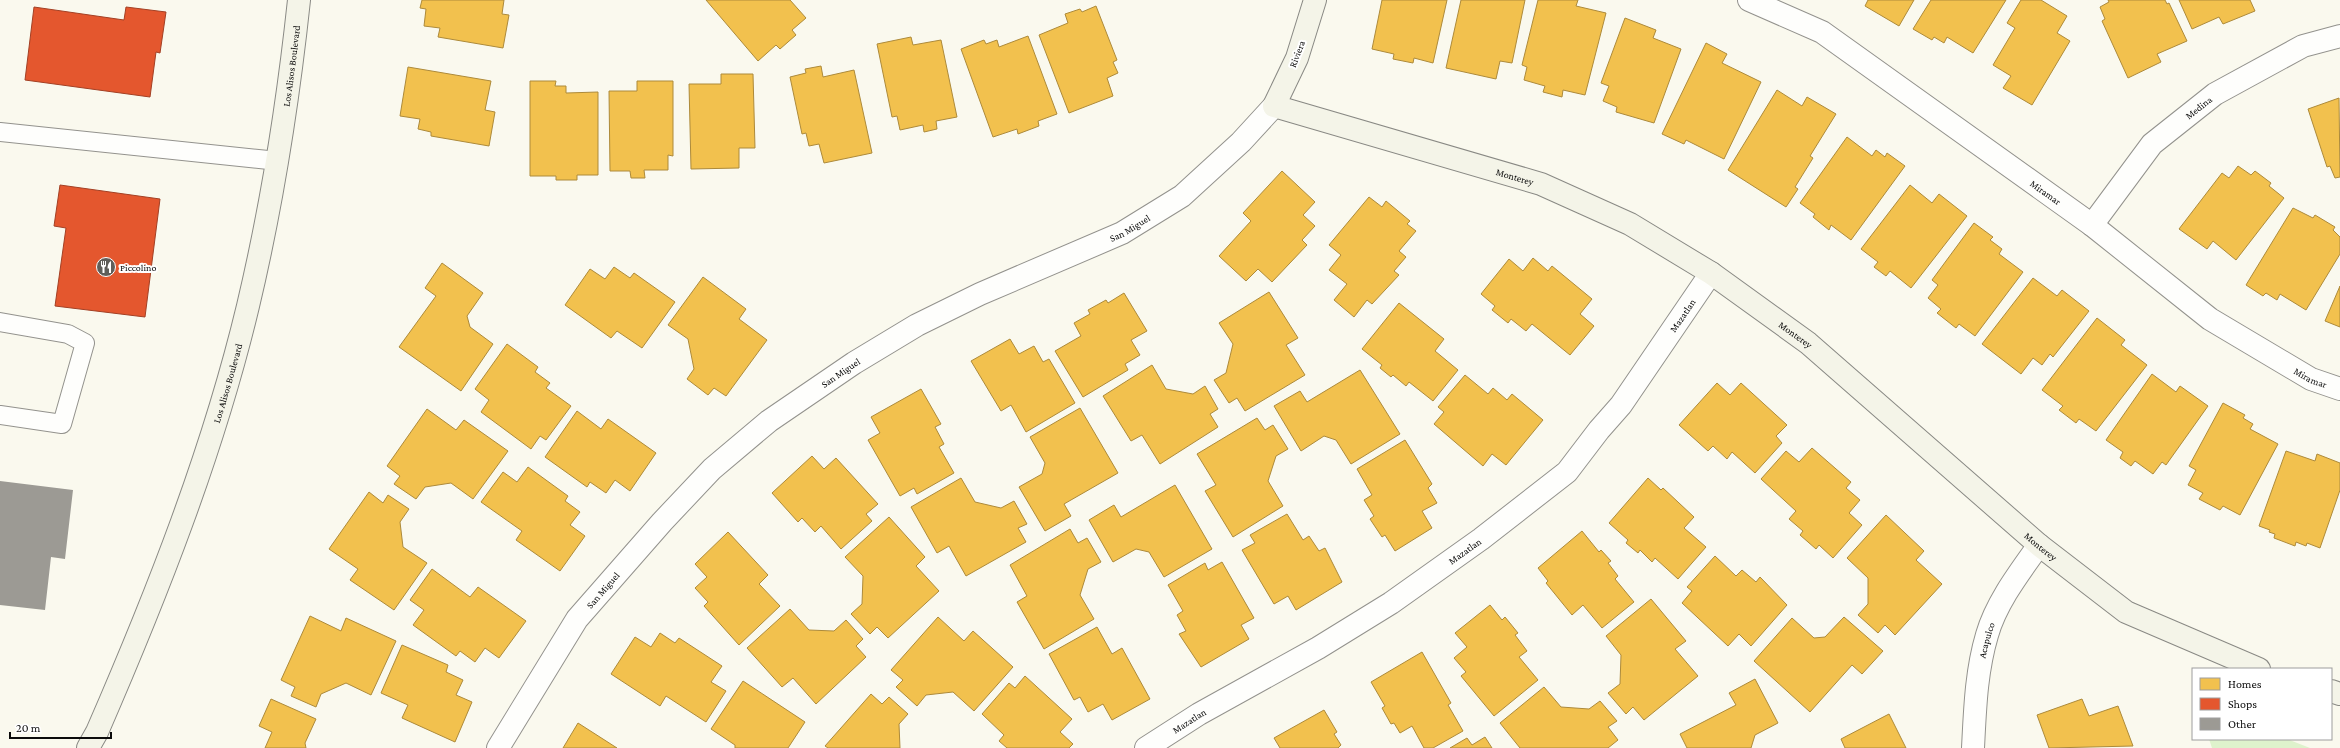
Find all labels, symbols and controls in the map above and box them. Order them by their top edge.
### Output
street label: Los Alisos Boulevard [280,24,302,107]
street label: Riviera [1287,39,1307,69]
street label: Medina [2183,93,2214,121]
street label: Monterey [1495,166,1535,187]
street label: Miramar [2028,177,2064,207]
street label: San Miguel [1108,212,1152,243]
restaurant icon: Piccolino [95,256,117,278]
place label: Piccolino [120,262,156,273]
street label: Mazatlan [1667,296,1698,334]
street label: Monterey [1777,318,1815,350]
street label: Los Alisos Boulevard [210,342,244,424]
street label: San Miguel [819,355,862,389]
street label: Miramar [2292,365,2329,390]
street label: Monterey [2022,530,2060,563]
street label: Mazatlan [1446,535,1484,566]
street label: San Miguel [584,569,622,610]
street label: Acapulco [1976,621,1996,659]
legend [2192,668,2332,740]
text: Homes [2228,677,2262,691]
text: Shops [2228,697,2257,711]
street label: Mazatlan [1170,706,1208,735]
scale bar [10,714,111,740]
text: Other [2228,717,2257,731]
text: 20 m [16,721,41,735]

